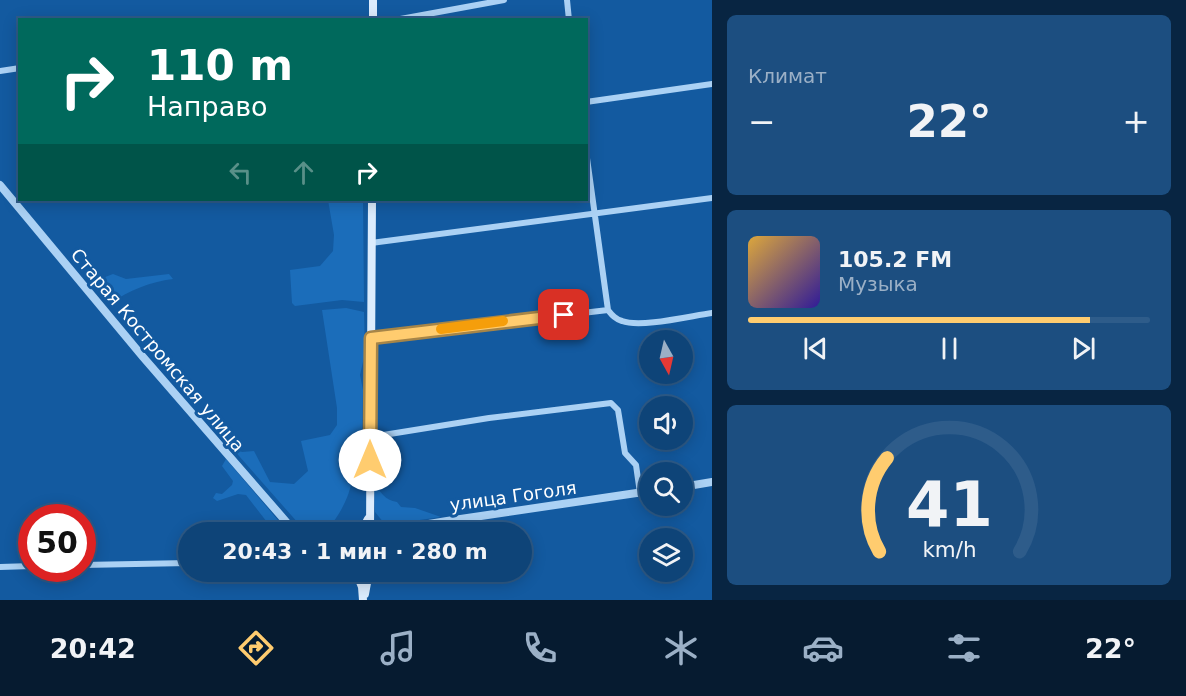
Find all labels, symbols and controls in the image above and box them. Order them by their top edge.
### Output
text: 110 m [147,41,293,90]
icon: right [48,42,126,120]
text: Климат [748,64,827,88]
text: Направо [147,91,268,122]
text: 22° [906,95,992,148]
text: − [748,102,776,141]
text: + [1122,102,1150,141]
icon: left [224,156,257,189]
icon: ahead [287,156,320,189]
icon: right [350,156,383,189]
street label: Старая Костромская улица [67,244,249,456]
text: 105.2 FM [838,247,952,272]
text: Музыка [838,272,918,296]
pin [538,289,589,340]
icon: arrive [547,298,580,331]
north arrow [639,330,693,384]
map controls [639,330,693,582]
icon: previous [799,332,832,365]
icon: pause [933,332,966,365]
icon: next [1067,332,1100,365]
button: sound [639,396,693,450]
position arrow [338,428,402,492]
button: search [639,462,693,516]
text: 41 [906,468,992,541]
street label: улица Гоголя [448,477,578,515]
speed limit sign: 50 [18,504,96,582]
button: layers [639,528,693,582]
text: km/h [922,537,976,562]
text: 20:43 · 1 мин · 280 m [222,539,488,564]
icon: directions [235,627,277,669]
icon: music [377,627,419,669]
icon: phone [519,627,561,669]
icon: climate [660,627,702,669]
icon: car [802,627,844,669]
icon: filters [943,627,985,669]
text: 20:42 [50,633,136,664]
text: 22° [1085,633,1136,664]

